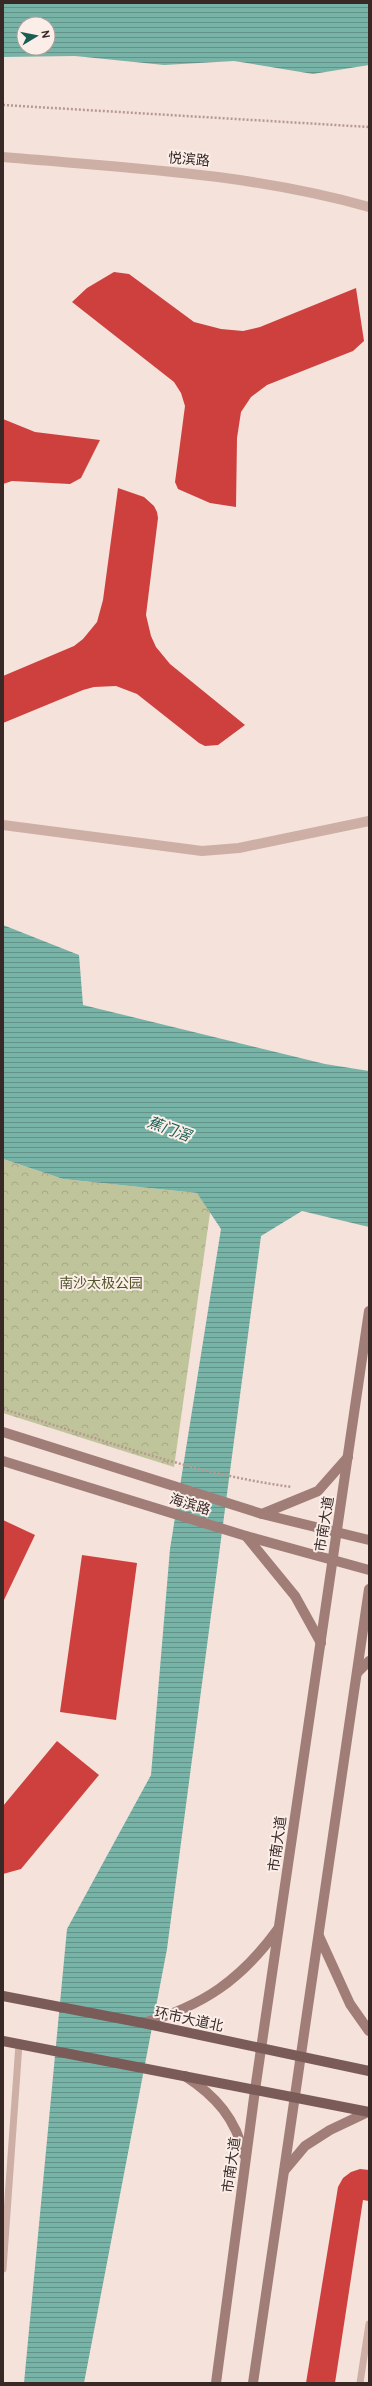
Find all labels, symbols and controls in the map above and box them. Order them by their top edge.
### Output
north arrow [16,16,56,56]
text: N [37,29,52,40]
street label: 悦滨路 [167,150,211,171]
water label: 蕉门滘 [144,1114,195,1148]
park label: 南沙太极公园 [59,1276,143,1293]
street label: 海滨路 [167,1491,212,1520]
street label: 市南大道 [313,1495,338,1553]
street label: 市南大道 [266,1815,291,1873]
street label: 环市大道北 [153,2004,225,2036]
street label: 市南大道 [220,2136,245,2194]

